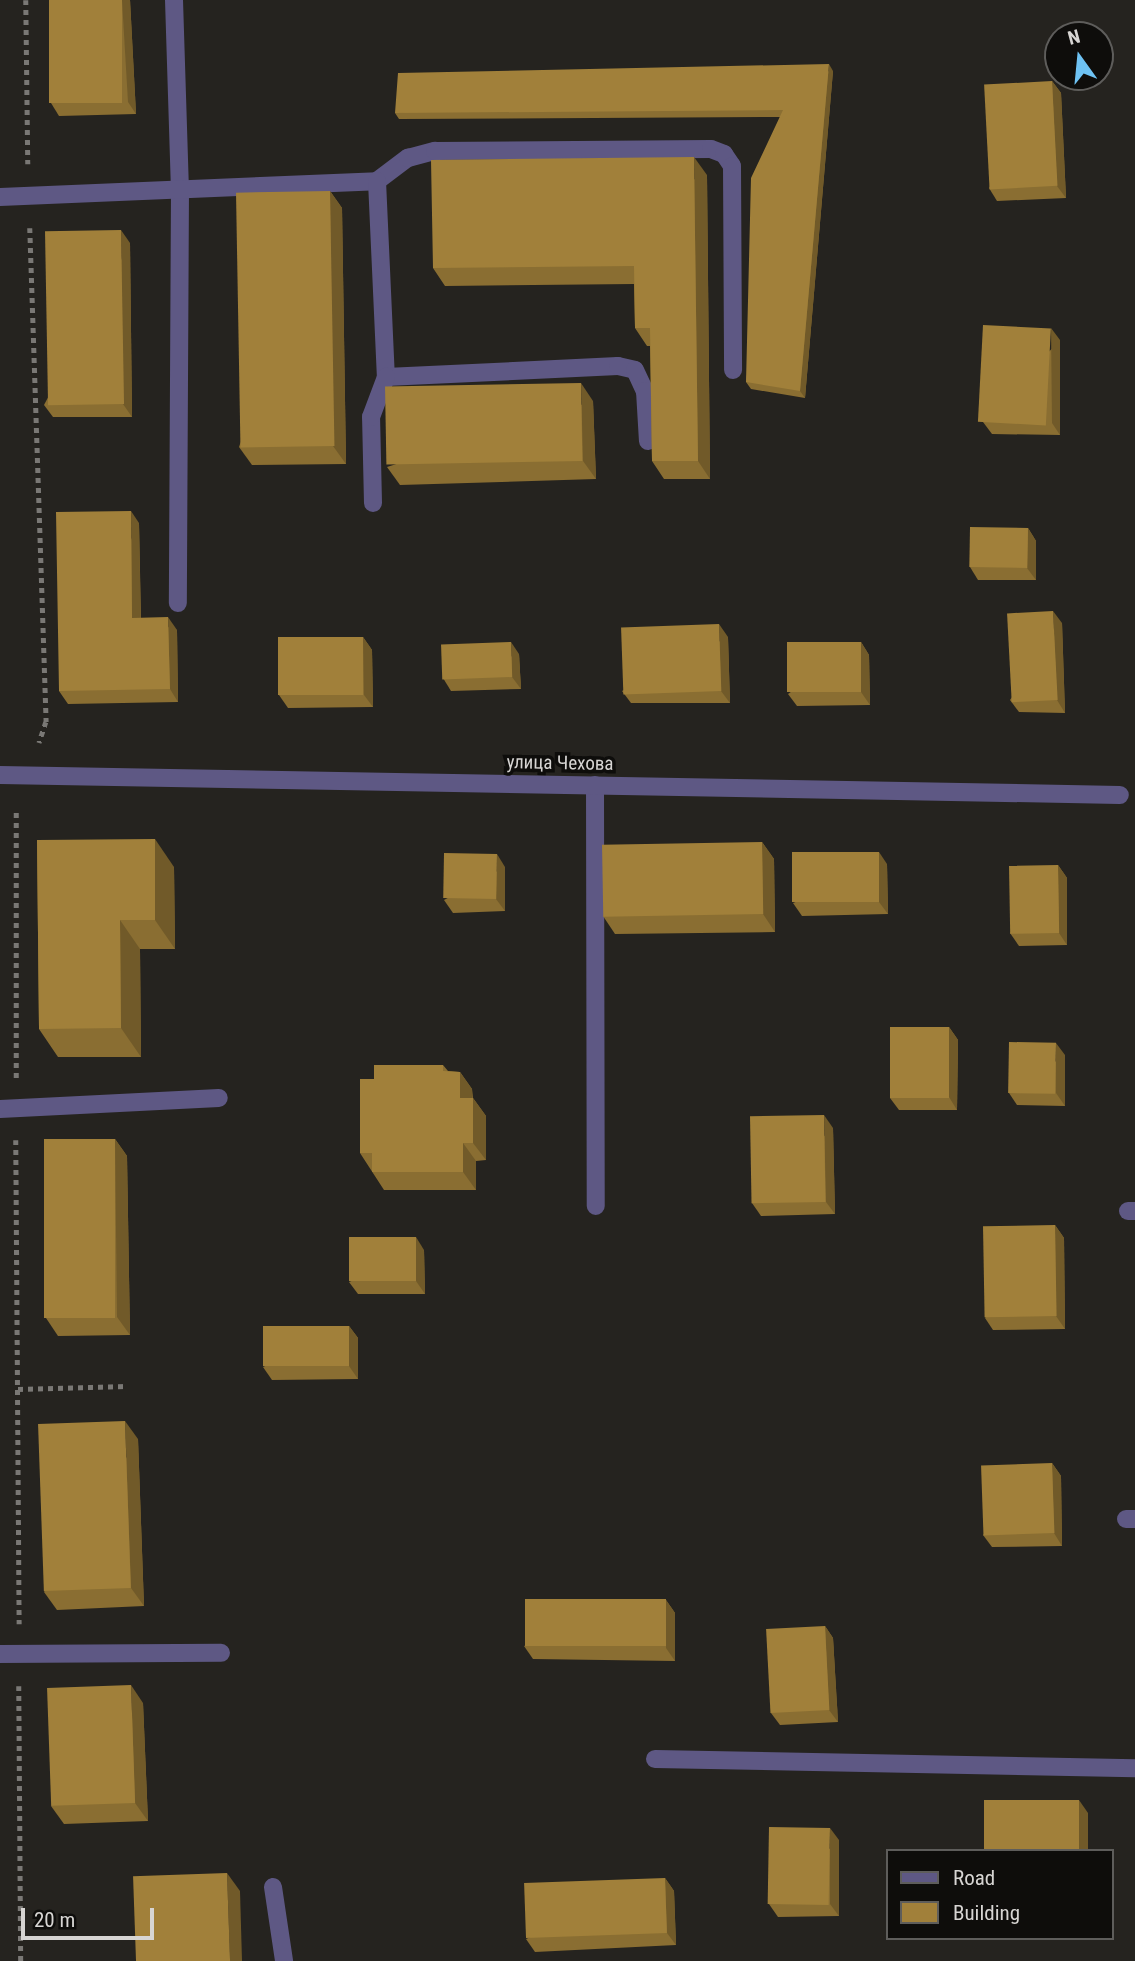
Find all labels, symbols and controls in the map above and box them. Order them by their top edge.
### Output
north arrow [1044,21,1114,91]
text: N [1065,25,1083,50]
street label: улица Чехова [506,751,614,775]
legend [886,1849,1114,1940]
text: Road [953,1866,995,1890]
scale bar [24,1895,158,1939]
text: Building [953,1901,1020,1925]
text: 20 m [34,1908,75,1932]

